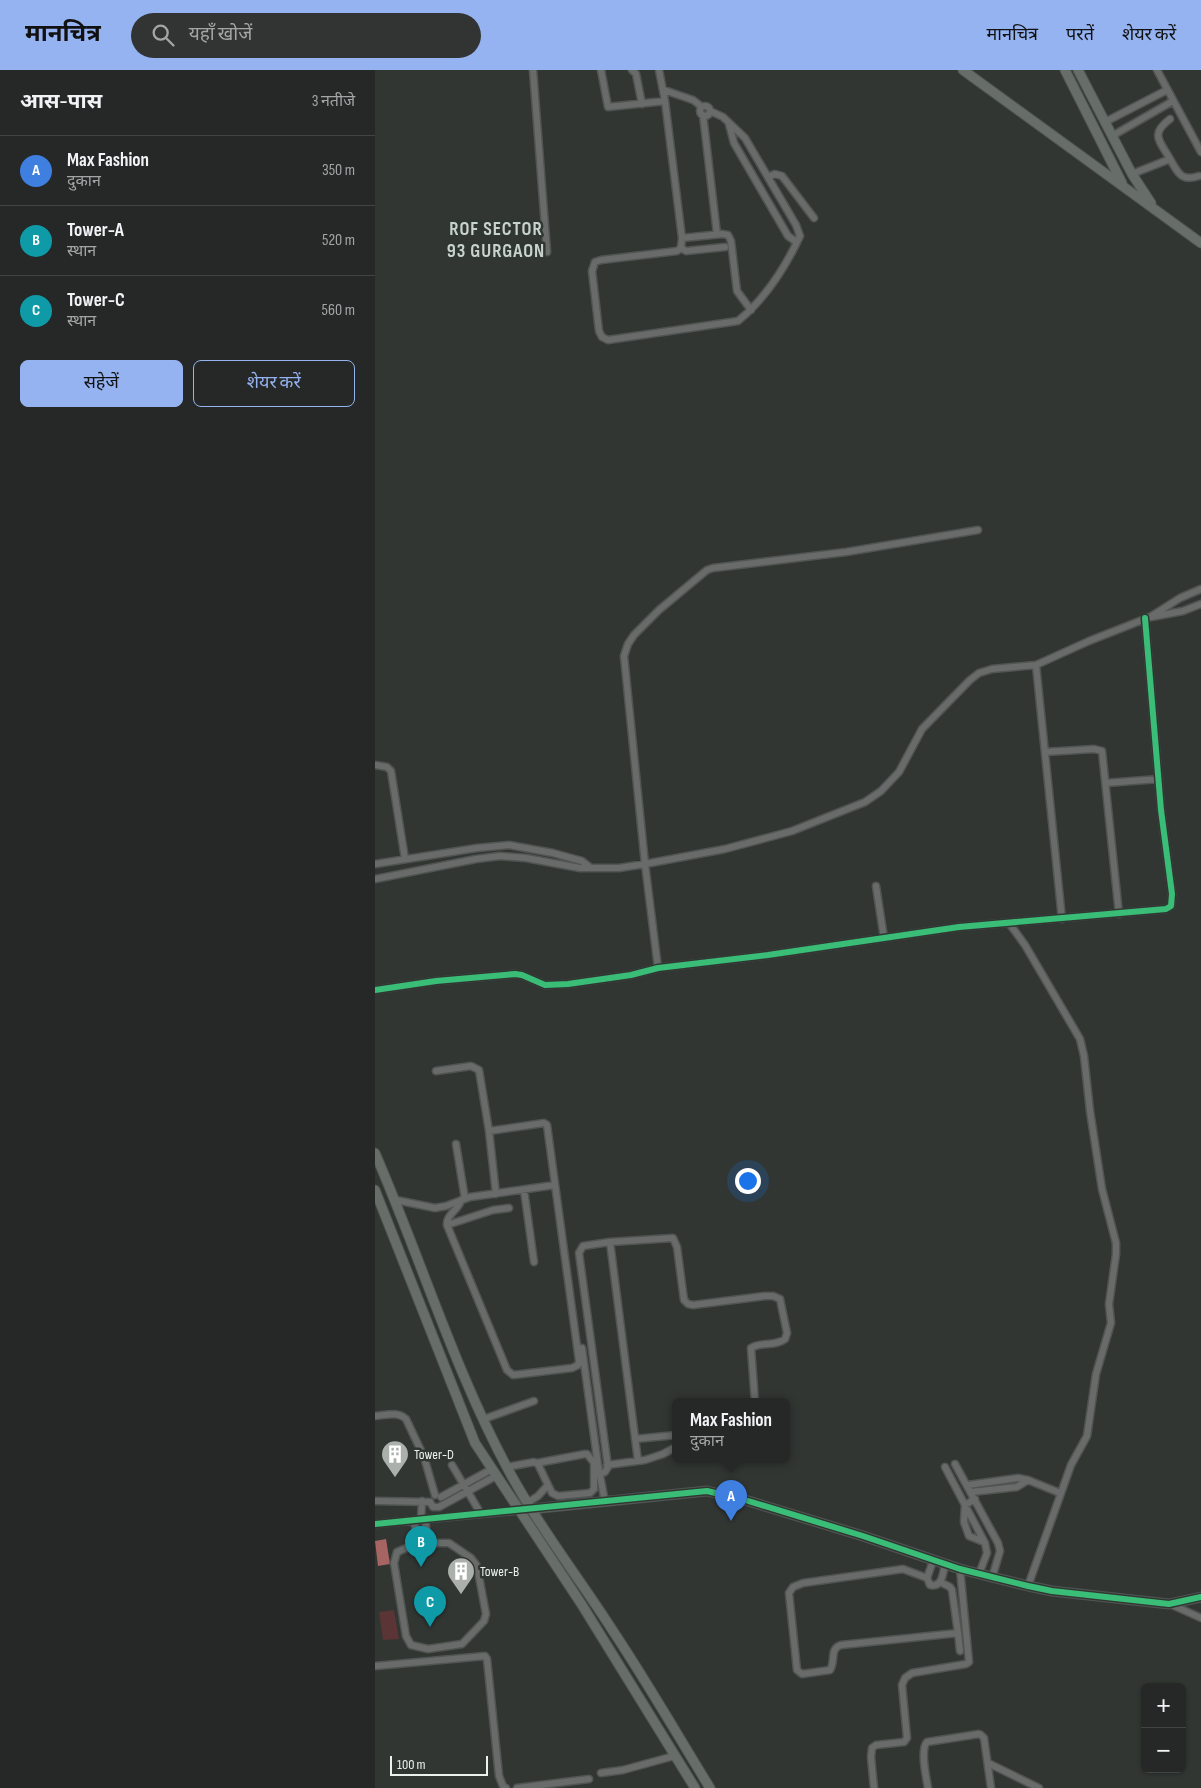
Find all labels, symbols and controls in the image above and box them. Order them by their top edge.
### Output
search box [131,13,481,58]
text: मानचित्र [25,19,101,48]
icon: search [149,21,177,49]
text: यहाँ खोजें [189,23,252,46]
text: मानचित्र [987,24,1038,45]
text: परतें [1066,24,1094,45]
text: शेयर करें [1122,24,1176,45]
text: आस-पास [20,89,102,114]
text: 3 नतीजे [312,92,355,111]
text: Max Fashion [67,149,149,172]
text: A [32,161,40,180]
text: 350 m [322,161,355,180]
text: दुकान [67,172,101,191]
district label: ROF SECTOR 93 GURGAON [447,218,545,263]
text: Tower-A [67,219,124,242]
text: B [32,231,40,250]
text: 520 m [322,231,355,250]
text: स्थान [67,242,96,261]
text: Tower-C [67,289,125,312]
text: C [32,301,40,320]
text: 560 m [322,301,355,320]
text: स्थान [67,312,96,331]
button: सहेजें [20,360,183,407]
button: शेयर करें [193,360,355,407]
your location [735,1168,761,1194]
popup [672,1398,790,1463]
text: Max Fashion [690,1409,772,1432]
text: दुकान [690,1432,724,1451]
building icon: Tower-D [380,1439,410,1478]
place label: Tower-D [414,1446,454,1463]
pin: A [715,1480,747,1521]
pin: B [405,1526,437,1567]
building icon: Tower-B [446,1556,476,1595]
place label: Tower-B [480,1563,519,1580]
pin: C [414,1586,446,1627]
map controls [1141,1683,1186,1773]
button: + [1141,1683,1186,1728]
button: − [1141,1728,1186,1773]
scale bar [390,1753,487,1776]
text: 100 m [397,1756,426,1773]

